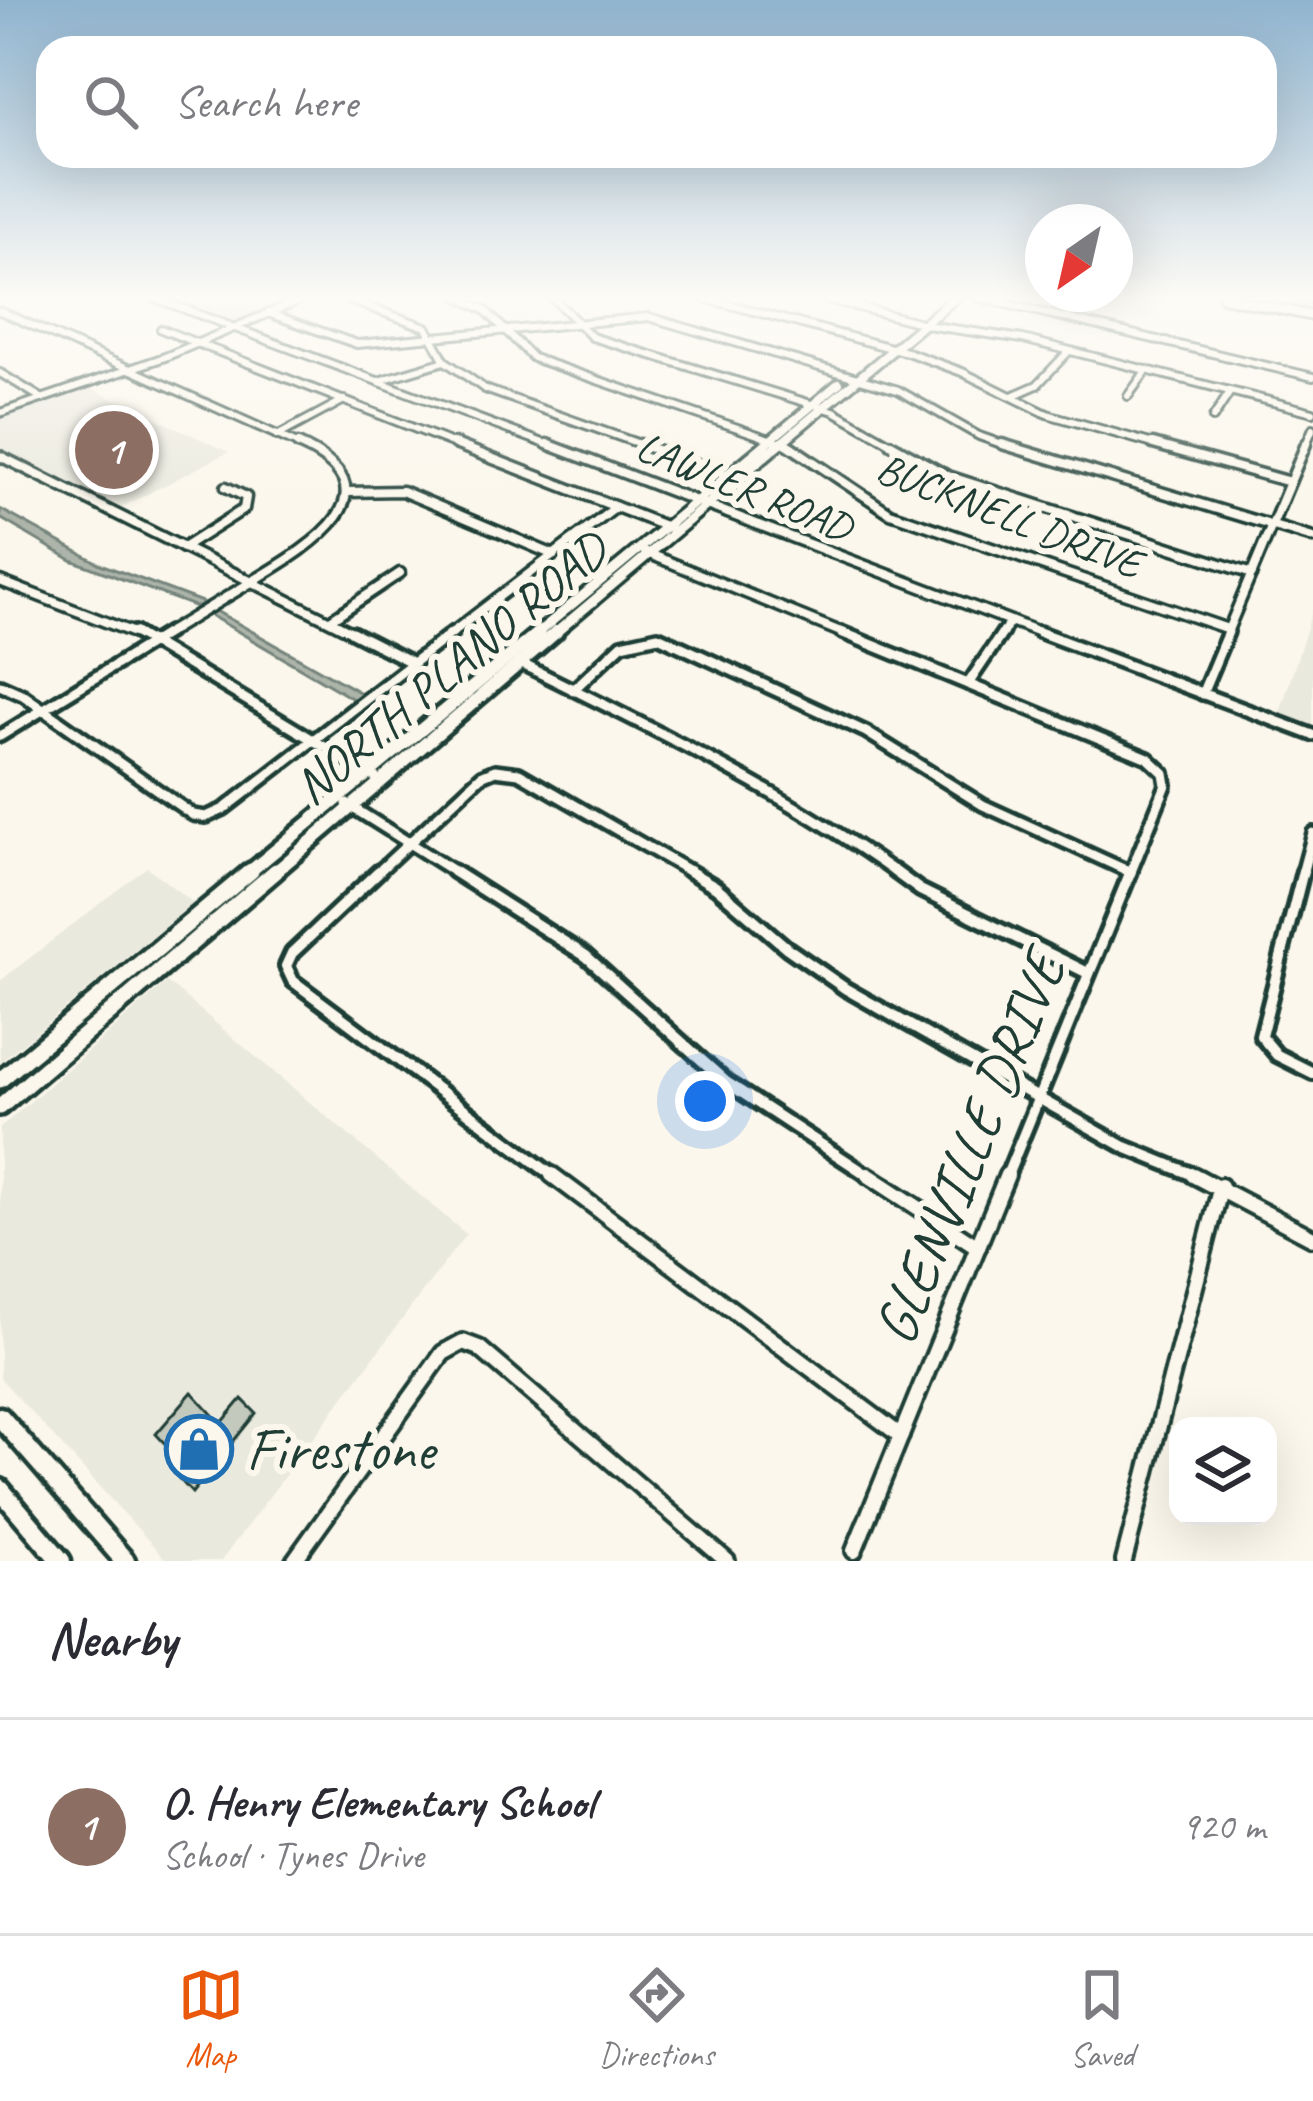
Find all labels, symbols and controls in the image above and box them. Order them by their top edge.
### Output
search box [36,36,1277,168]
icon: search [78,69,144,135]
text: Search here [174,74,357,131]
north arrow [1025,204,1133,312]
pin: 1 [75,405,153,495]
street label: LAWLER ROAD [629,420,863,555]
street label: BUCKNELL DRIVE [869,441,1153,592]
street label: NORTH PLANO ROAD [280,515,623,818]
street label: GLENVILLE DRIVE [856,935,1085,1355]
your location [675,1071,735,1131]
place label: Firestone [246,1411,439,1487]
shop icon: Firestone [164,1414,234,1484]
map controls [1169,1417,1277,1525]
button: layers [1169,1417,1277,1525]
text: Nearby [48,1607,176,1671]
text: O. Henry Elementary School [162,1774,594,1831]
text: 1 [78,1802,96,1851]
text: 920 m [1181,1802,1265,1851]
text: School · Tynes Drive [162,1831,424,1880]
tab: Map [178,1962,244,2076]
tab: Directions [599,1962,714,2076]
tab: Saved [1069,1962,1135,2076]

